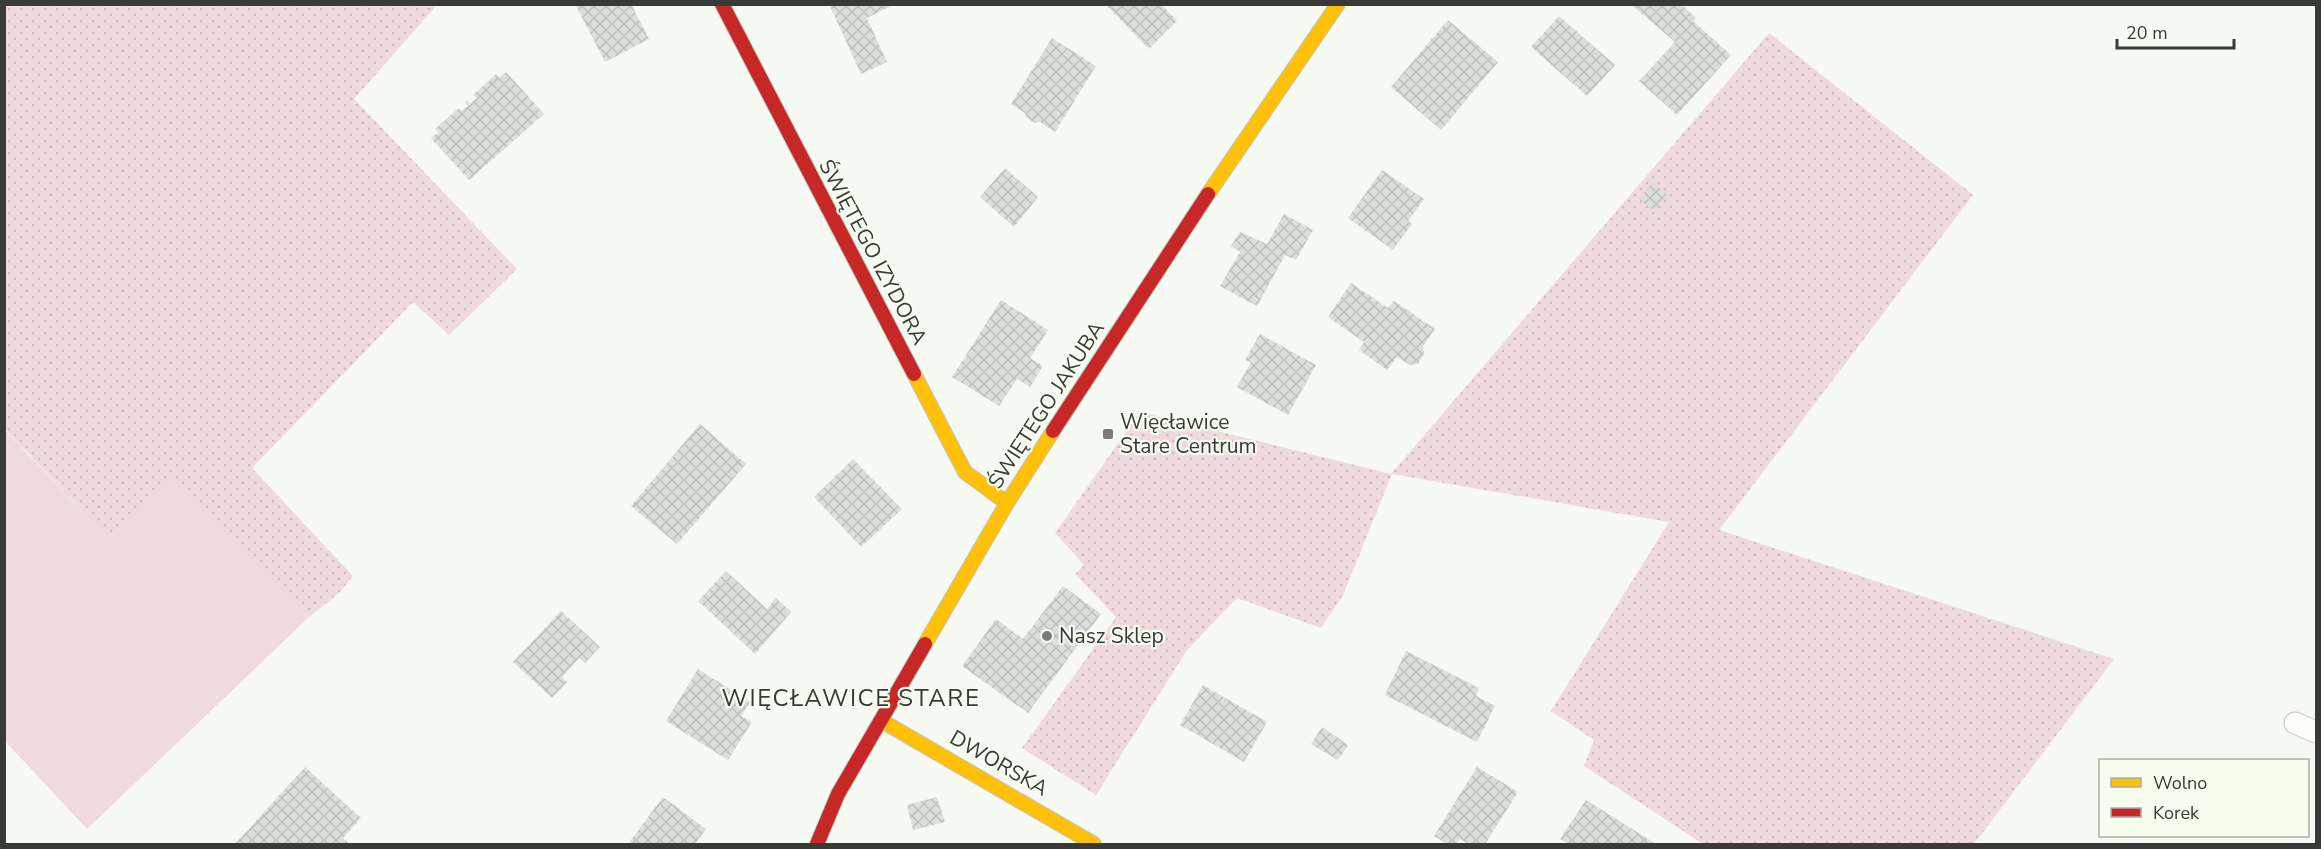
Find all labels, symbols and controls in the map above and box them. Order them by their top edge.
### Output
scale bar [2117,12,2234,50]
text: 20 m [2126,21,2168,45]
street label: ŚWIĘTEGO IZYDORA [812,154,934,350]
street label: ŚWIĘTEGO JAKUBA [981,316,1111,494]
place label: Więcławice Stare Centrum [1120,408,1256,460]
marker: Więcławice Stare Centrum [1101,427,1115,441]
place label: Nasz Sklep [1059,622,1164,650]
marker: Nasz Sklep [1040,629,1054,643]
district label: WIĘCŁAWICE STARE [722,682,980,714]
street label: DWORSKA [945,724,1053,802]
legend [2099,759,2309,837]
text: Wolno [2153,771,2207,795]
text: Korek [2153,801,2200,825]

